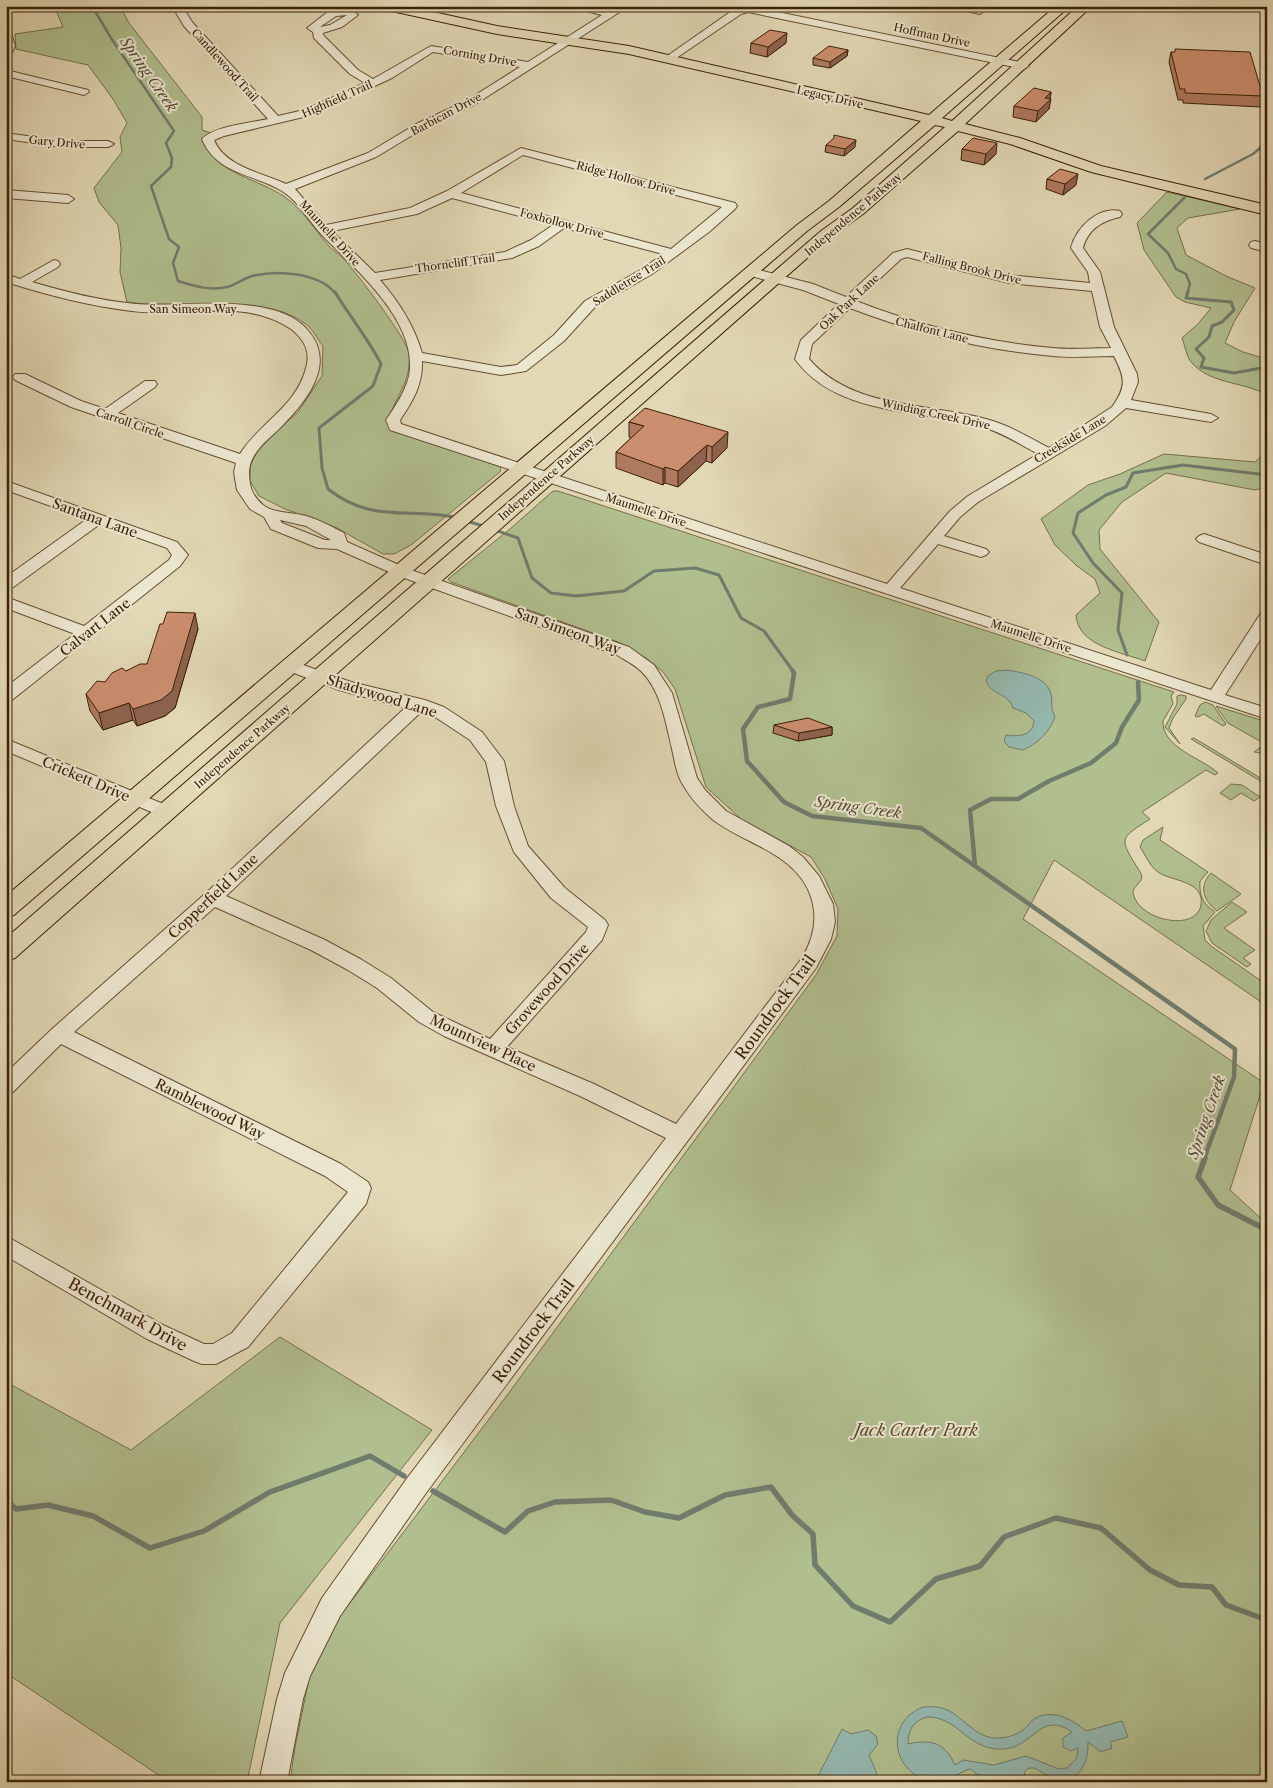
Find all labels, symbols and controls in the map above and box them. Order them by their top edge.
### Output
street label: Hoffman Drive [892,20,972,50]
street label: Candlewood Trail [189,26,262,105]
water label: Spring Creek [116,32,182,115]
street label: Corning Drive [442,43,518,69]
street label: Highfield Trail [300,77,375,121]
street label: Legacy Drive [795,83,865,111]
street label: Barbican Drive [408,89,484,139]
street label: Gary Drive [28,133,86,151]
street label: Ridge Hollow Drive [575,158,677,198]
street label: Independence Parkway [802,169,905,259]
street label: Maumelle Drive [297,197,363,269]
street label: Foxhollow Drive [518,205,606,241]
street label: Falling Brook Drive [921,249,1023,287]
street label: Thorncliff Trail [414,250,497,276]
street label: Saddletree Trail [590,253,669,309]
street label: Oak Park Lane [816,271,882,333]
street label: San Simeon Way [149,302,238,316]
street label: Chalfont Lane [894,314,970,346]
street label: Winding Creek Drive [879,395,992,432]
street label: Carroll Circle [94,405,166,441]
street label: Creekside Lane [1031,412,1109,466]
street label: Independence Parkway [495,432,597,523]
street label: Maumelle Drive [604,490,688,530]
street label: Santana Lane [50,494,140,542]
street label: Calvart Lane [56,594,134,660]
street label: San Simeon Way [513,604,623,659]
street label: Maumelle Drive [989,616,1073,656]
street label: Shadywood Lane [325,671,440,721]
street label: Independence Parkway [191,700,293,791]
street label: Crickett Drive [39,752,133,806]
water label: Spring Creek [812,791,903,823]
street label: Copperfield Lane [164,850,262,942]
street label: Grovewood Drive [501,939,593,1039]
street label: Roundrock Trail [730,951,820,1063]
street label: Mountview Place [427,1011,539,1076]
water label: Spring Creek [1182,1072,1229,1162]
street label: Ramblewood Way [152,1075,268,1143]
street label: Benchmark Drive [65,1273,191,1355]
street label: Roundrock Trail [488,1275,579,1387]
park label: Jack Carter Park [849,1420,978,1440]

